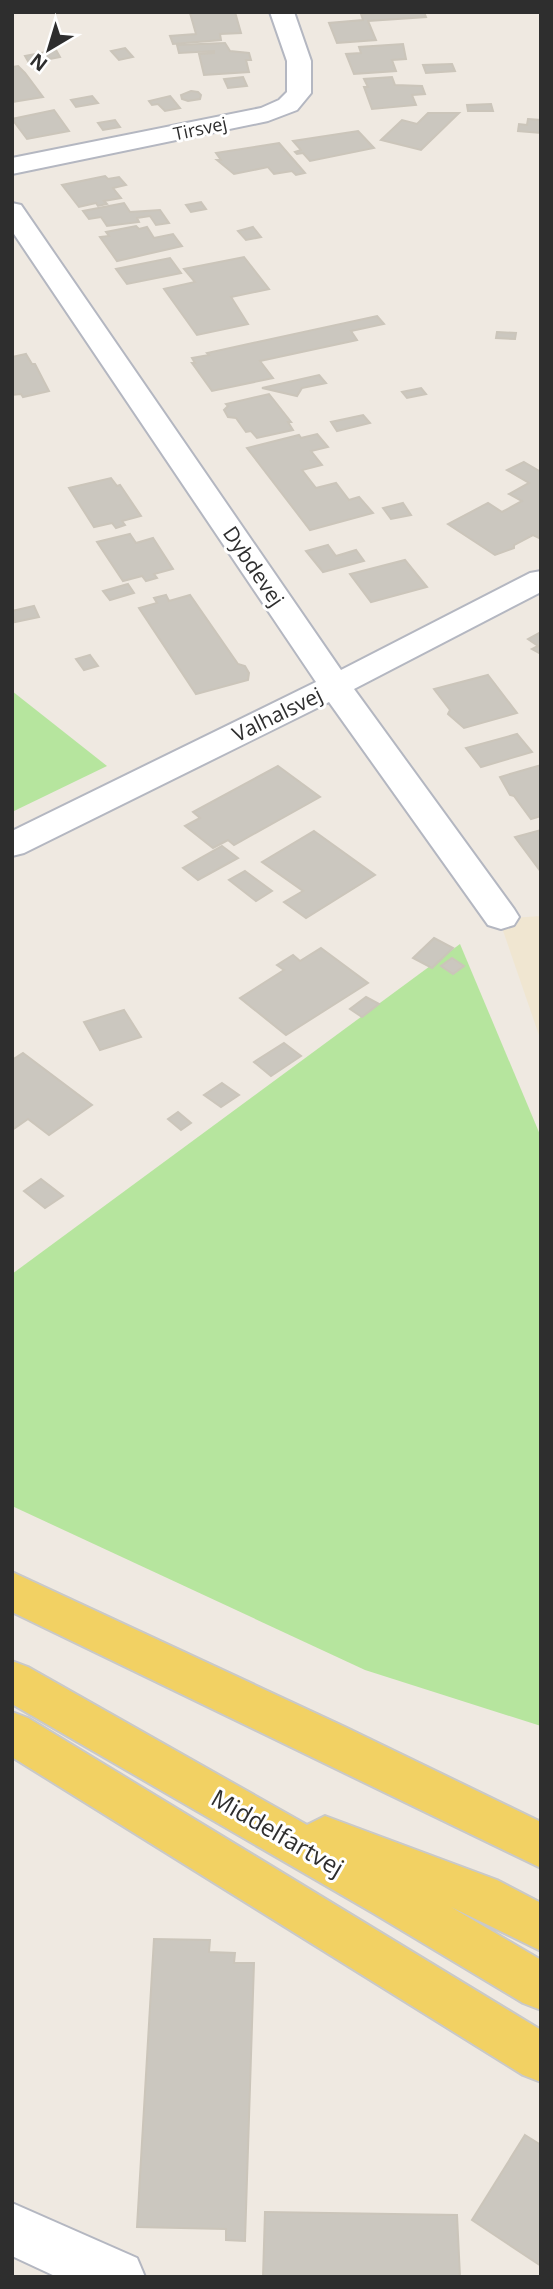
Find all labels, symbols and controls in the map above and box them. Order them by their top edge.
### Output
north arrow [14,14,84,84]
text: N [24,47,53,77]
street label: Tirsvej [171,111,229,145]
street label: Dybdevej [217,521,291,611]
street label: Valhalsvej [227,680,327,748]
street label: Middelfartvej [206,1781,350,1883]

